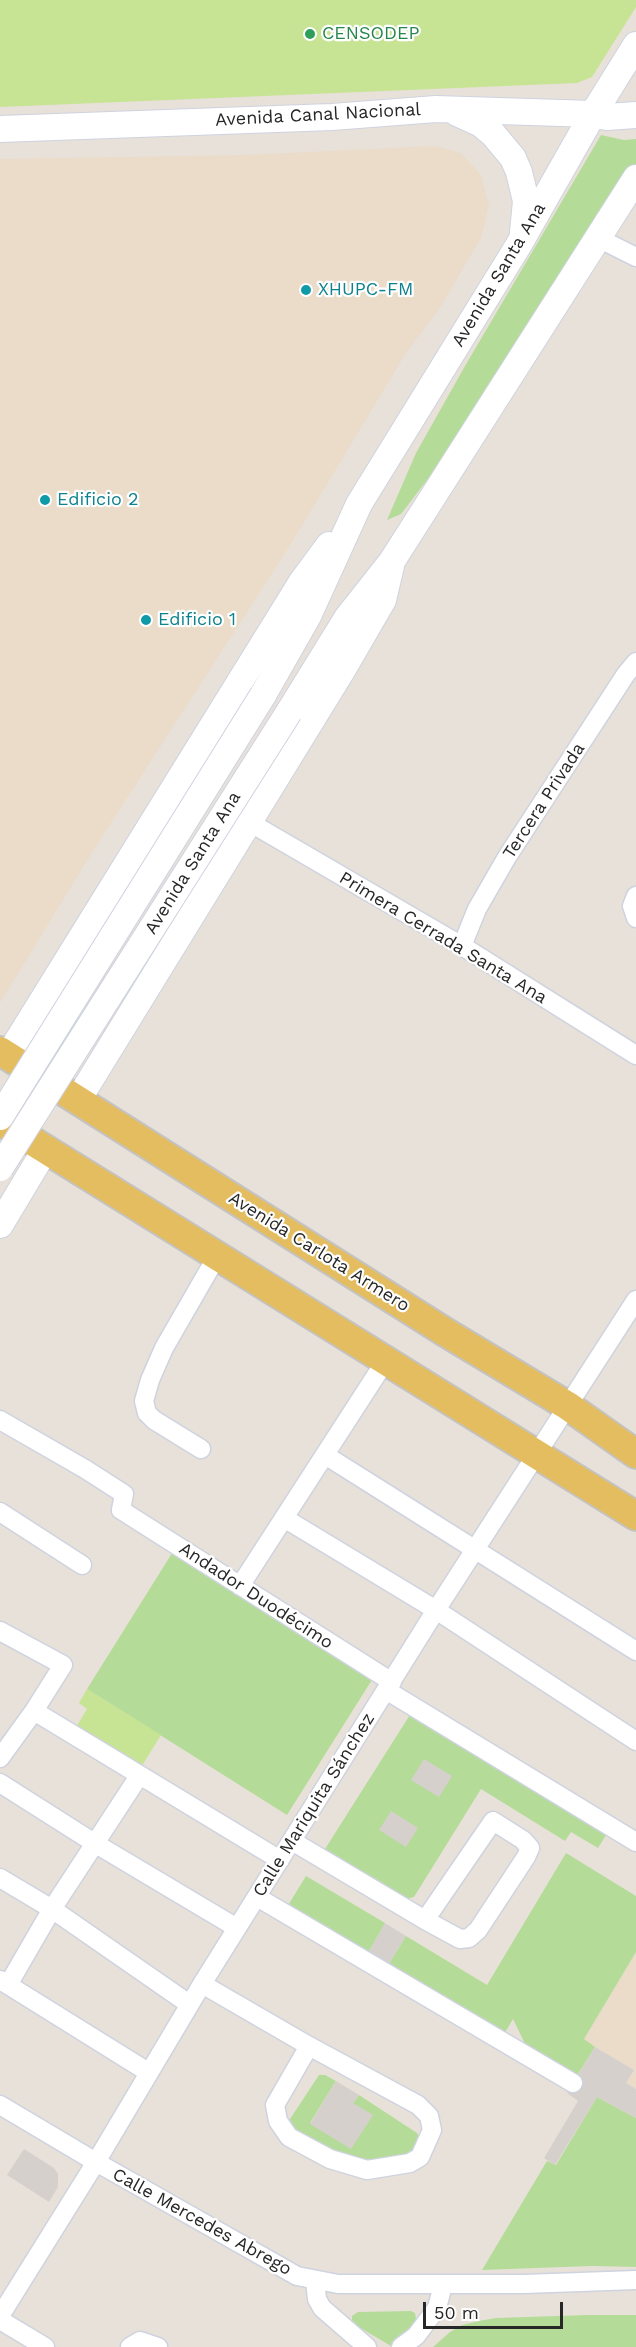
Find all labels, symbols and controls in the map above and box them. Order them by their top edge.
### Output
place label: CENSODEP [322,23,419,45]
marker: CENSODEP [303,27,317,41]
street label: Avenida Canal Nacional [215,99,421,131]
street label: Avenida Santa Ana [447,199,551,351]
place label: XHUPC-FM [318,279,413,301]
marker: XHUPC-FM [299,283,313,297]
place label: Edificio 2 [57,489,138,511]
marker: Edificio 2 [38,493,52,507]
place label: Edificio 1 [158,609,236,631]
marker: Edificio 1 [139,613,153,627]
street label: Tercera Privada [498,739,590,863]
street label: Avenida Santa Ana [140,788,246,938]
street label: Primera Cerrada Santa Ana [335,867,551,1009]
street label: Avenida Carlota Armero [225,1187,413,1317]
street label: Andador Duodécimo [175,1538,337,1654]
street label: Calle Mariquita Sánchez [249,1709,379,1901]
street label: Calle Mercedes Abrego [109,2164,295,2280]
scale bar [426,2290,566,2328]
text: 50 m [434,2302,479,2323]

